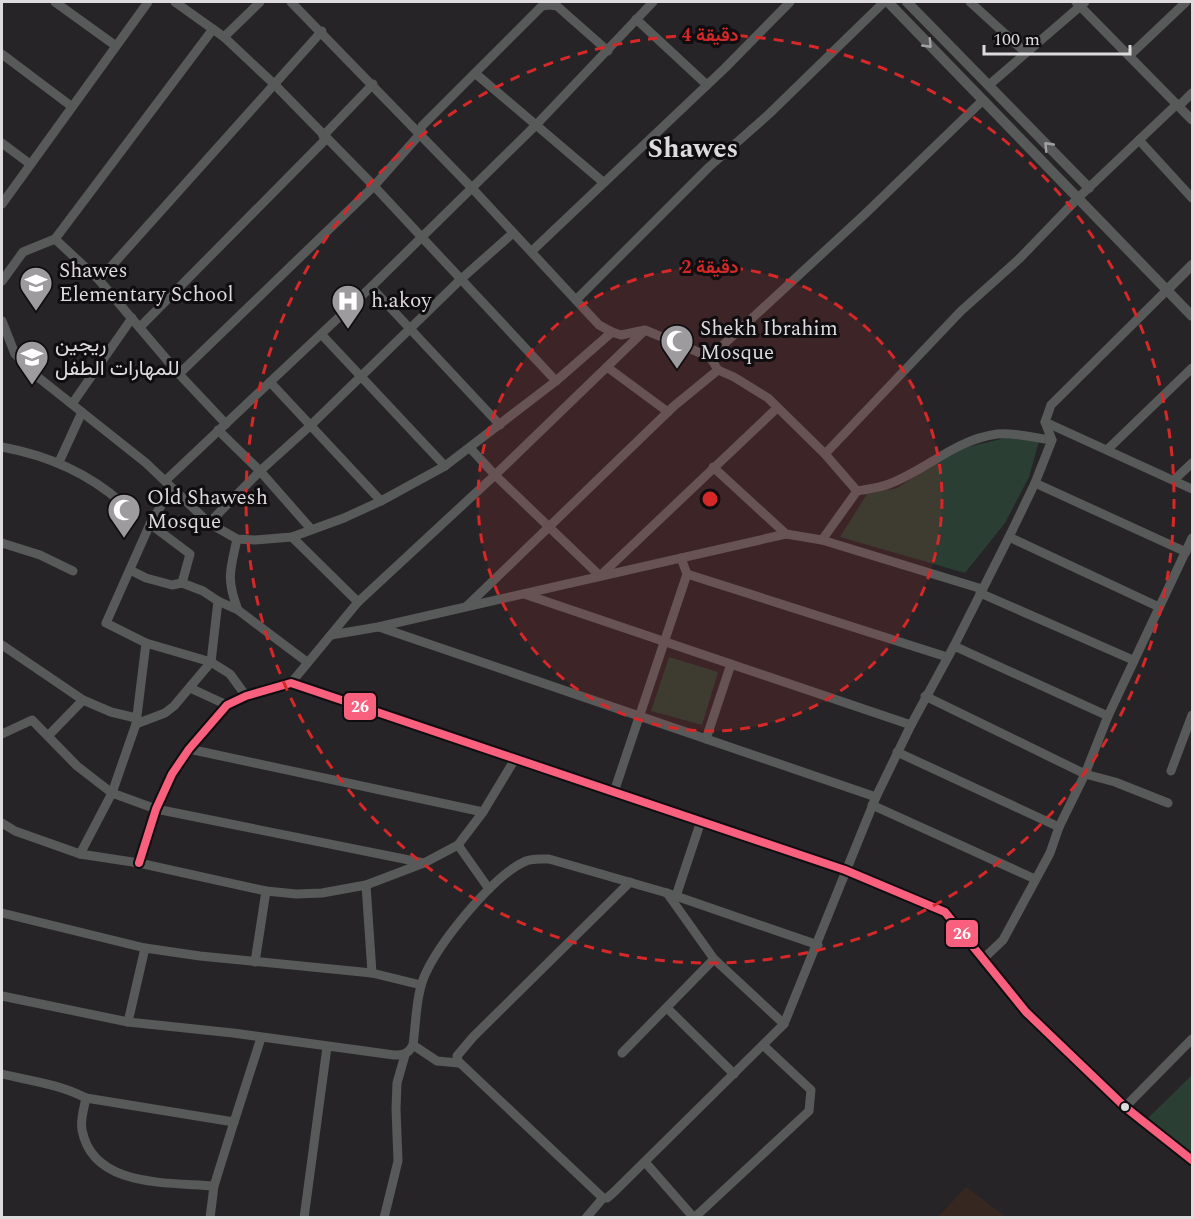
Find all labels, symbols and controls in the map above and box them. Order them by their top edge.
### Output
scale bar [984,18,1130,56]
text: 4 دقيقة [681,22,739,49]
text: 100 m [993,26,1040,53]
one-way arrow [921,36,932,47]
district label: Shawes [648,128,738,170]
one-way arrow [1045,142,1056,153]
text: 2 دقيقة [681,254,739,281]
place label: Shawes Elementary School [59,255,234,311]
school or university icon: Shawes Elementary School [18,265,54,312]
hospital icon: h.akoy [330,283,366,330]
place label: h.akoy [371,285,432,317]
place label: Shekh Ibrahim Mosque [700,313,838,369]
mosque icon: Shekh Ibrahim Mosque [659,323,695,370]
place label: ريجين للمهارات الطفل [55,329,180,385]
school or university icon: ريجين للمهارات الطفل [14,339,50,386]
place label: Old Shawesh Mosque [147,482,268,538]
centre of rings [700,489,720,509]
mosque icon: Old Shawesh Mosque [106,492,142,539]
line badge: 26 [343,692,377,721]
text: 26 [351,695,369,719]
line badge: 26 [945,919,979,948]
text: 26 [953,922,971,946]
unlabelled marker [1119,1101,1131,1113]

